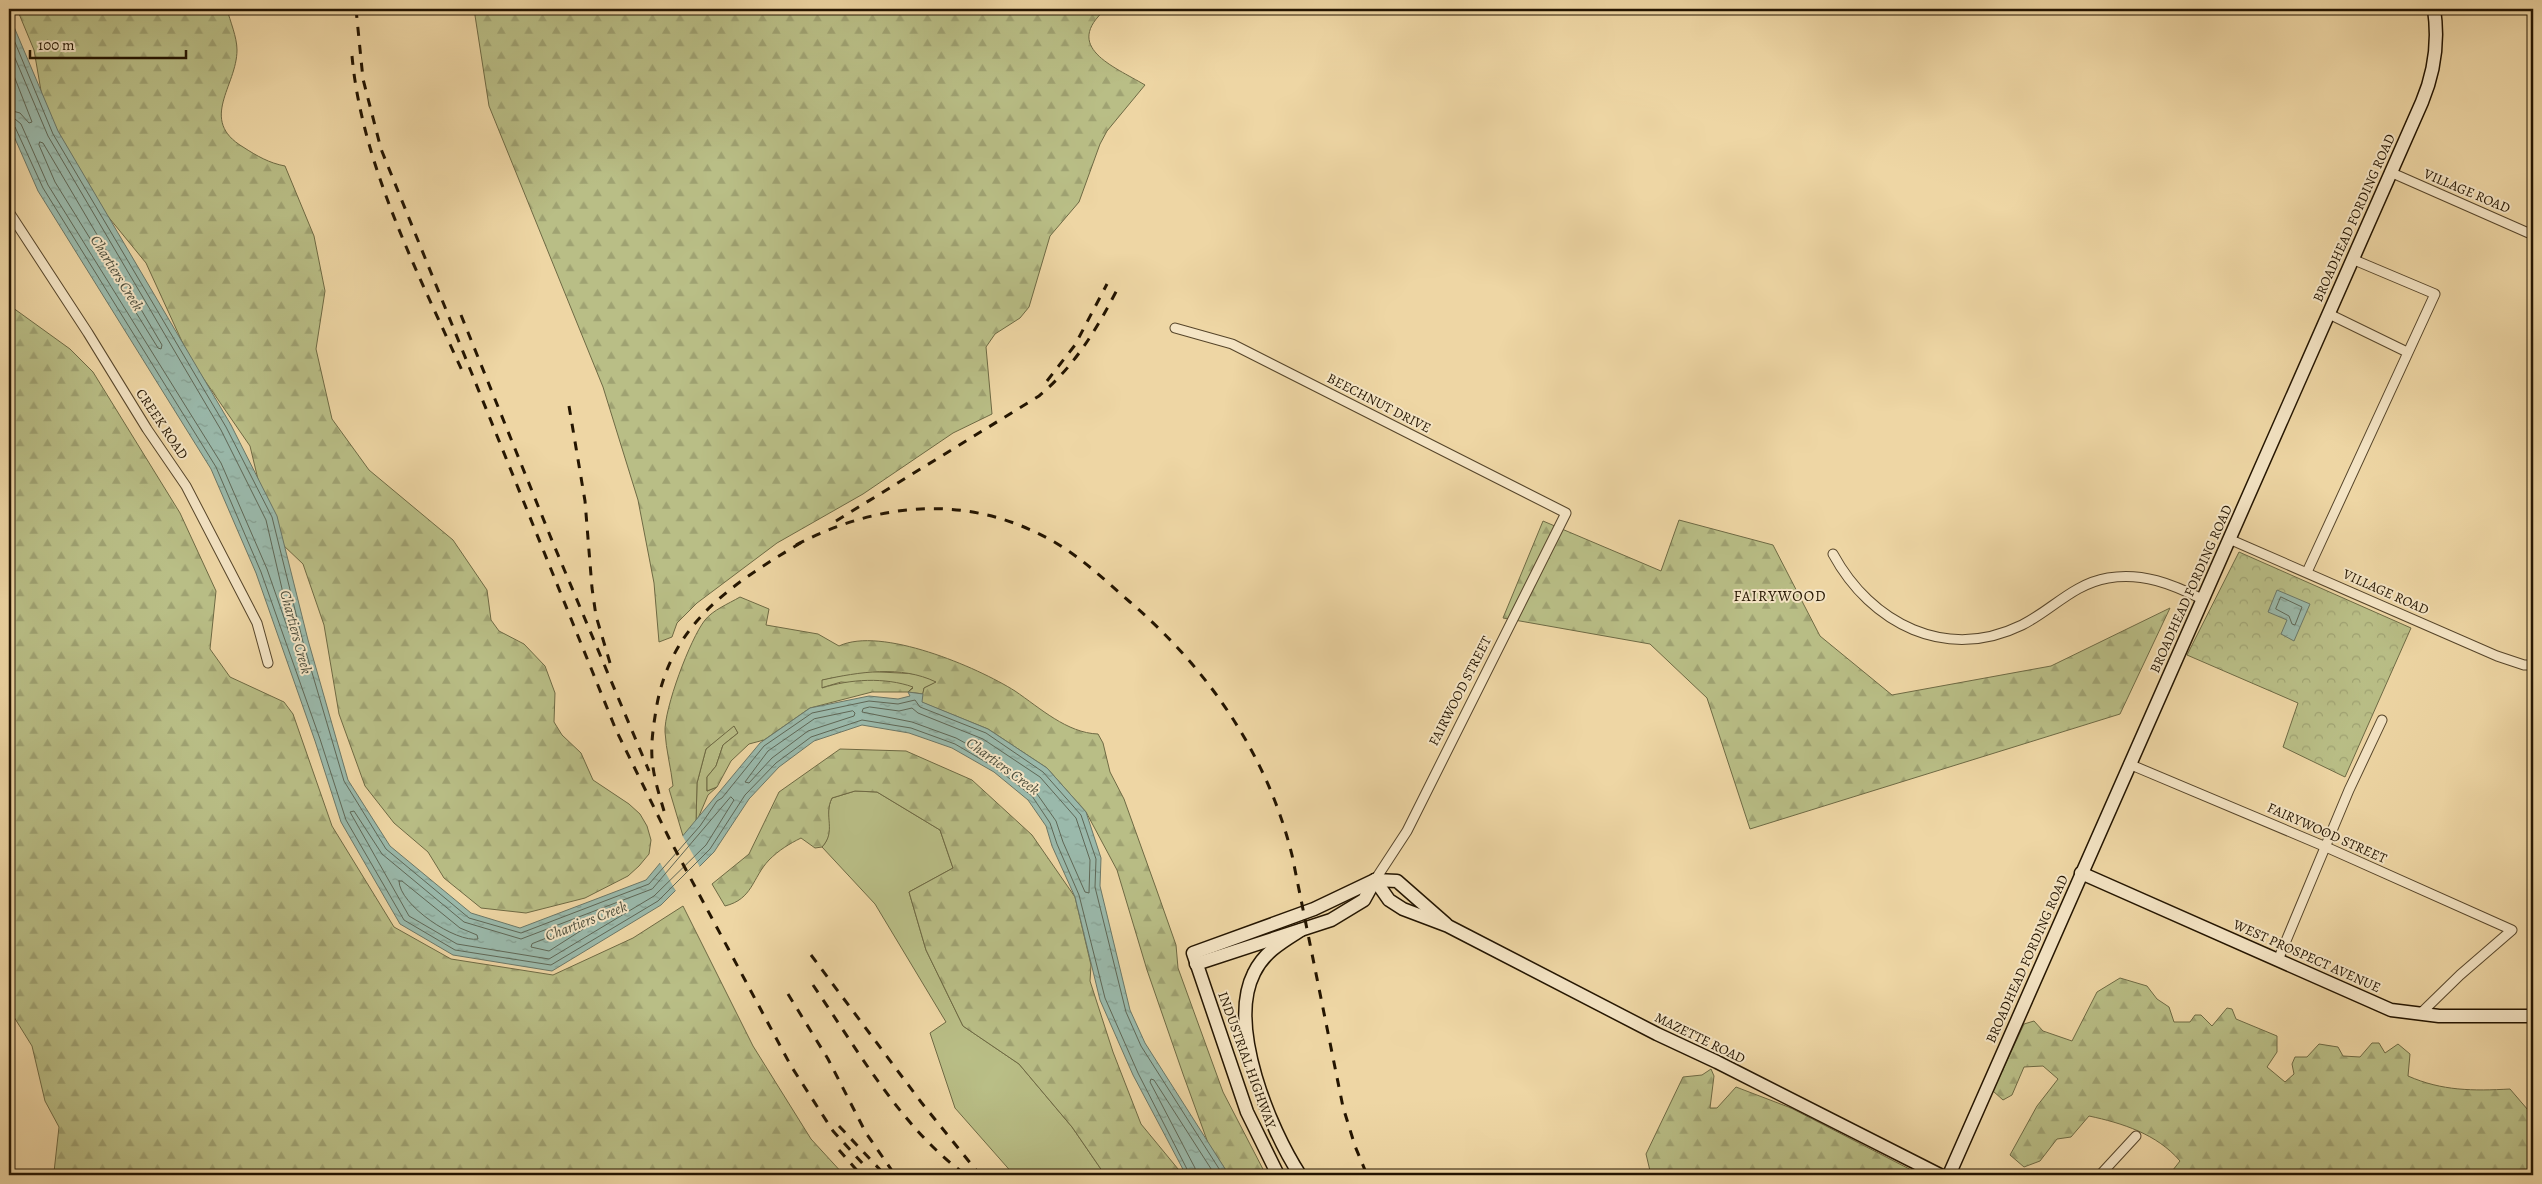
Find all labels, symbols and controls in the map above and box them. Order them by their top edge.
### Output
scale bar [30,28,186,60]
text: 100 m [38,35,75,55]
street label: BROADHEAD FORDING ROAD [2308,131,2400,305]
street label: VILLAGE ROAD [2420,164,2513,218]
water label: Chartiers Creek [86,231,148,315]
street label: BEECHNUT DRIVE [1324,369,1434,437]
street label: CREEK ROAD [131,385,193,463]
street label: BROADHEAD FORDING ROAD [2145,502,2237,676]
street label: VILLAGE ROAD [2339,564,2432,620]
district label: FAIRYWOOD [1733,586,1827,606]
water label: Chartiers Creek [275,588,317,676]
street label: FAIRWOOD STREET [1424,633,1496,749]
water label: Chartiers Creek [962,733,1044,800]
street label: FAIRYWOOD STREET [2264,798,2390,868]
street label: BROADHEAD FORDING ROAD [1981,872,2073,1046]
water label: Chartiers Creek [542,896,630,946]
street label: WEST PROSPECT AVENUE [2229,914,2384,997]
street label: INDUSTRIAL HIGHWAY [1213,989,1281,1131]
street label: MAZETTE ROAD [1651,1008,1749,1068]

